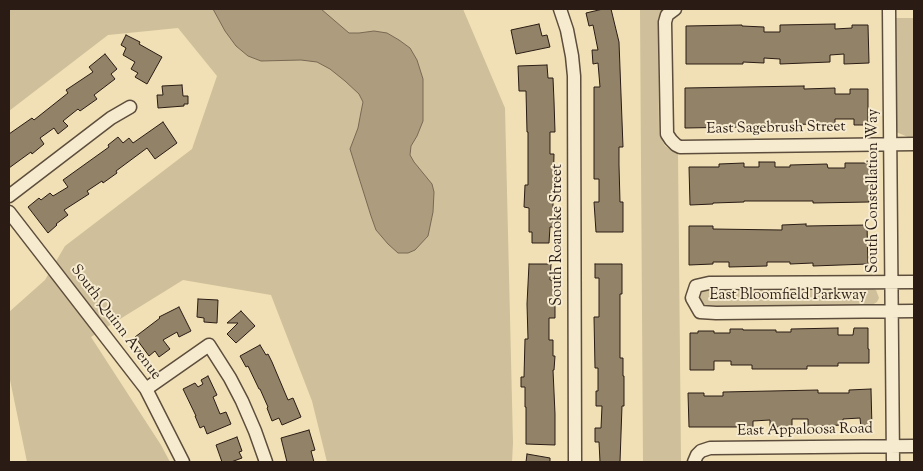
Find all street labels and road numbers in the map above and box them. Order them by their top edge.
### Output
street label: South Constellation Way [865,109,883,273]
street label: East Sagebrush Street [706,119,846,139]
street label: South Roanoke Street [549,164,567,306]
street label: South Quinn Avenue [66,262,164,384]
street label: East Bloomfield Parkway [710,287,866,305]
street label: East Appaloosa Road [737,421,873,441]

